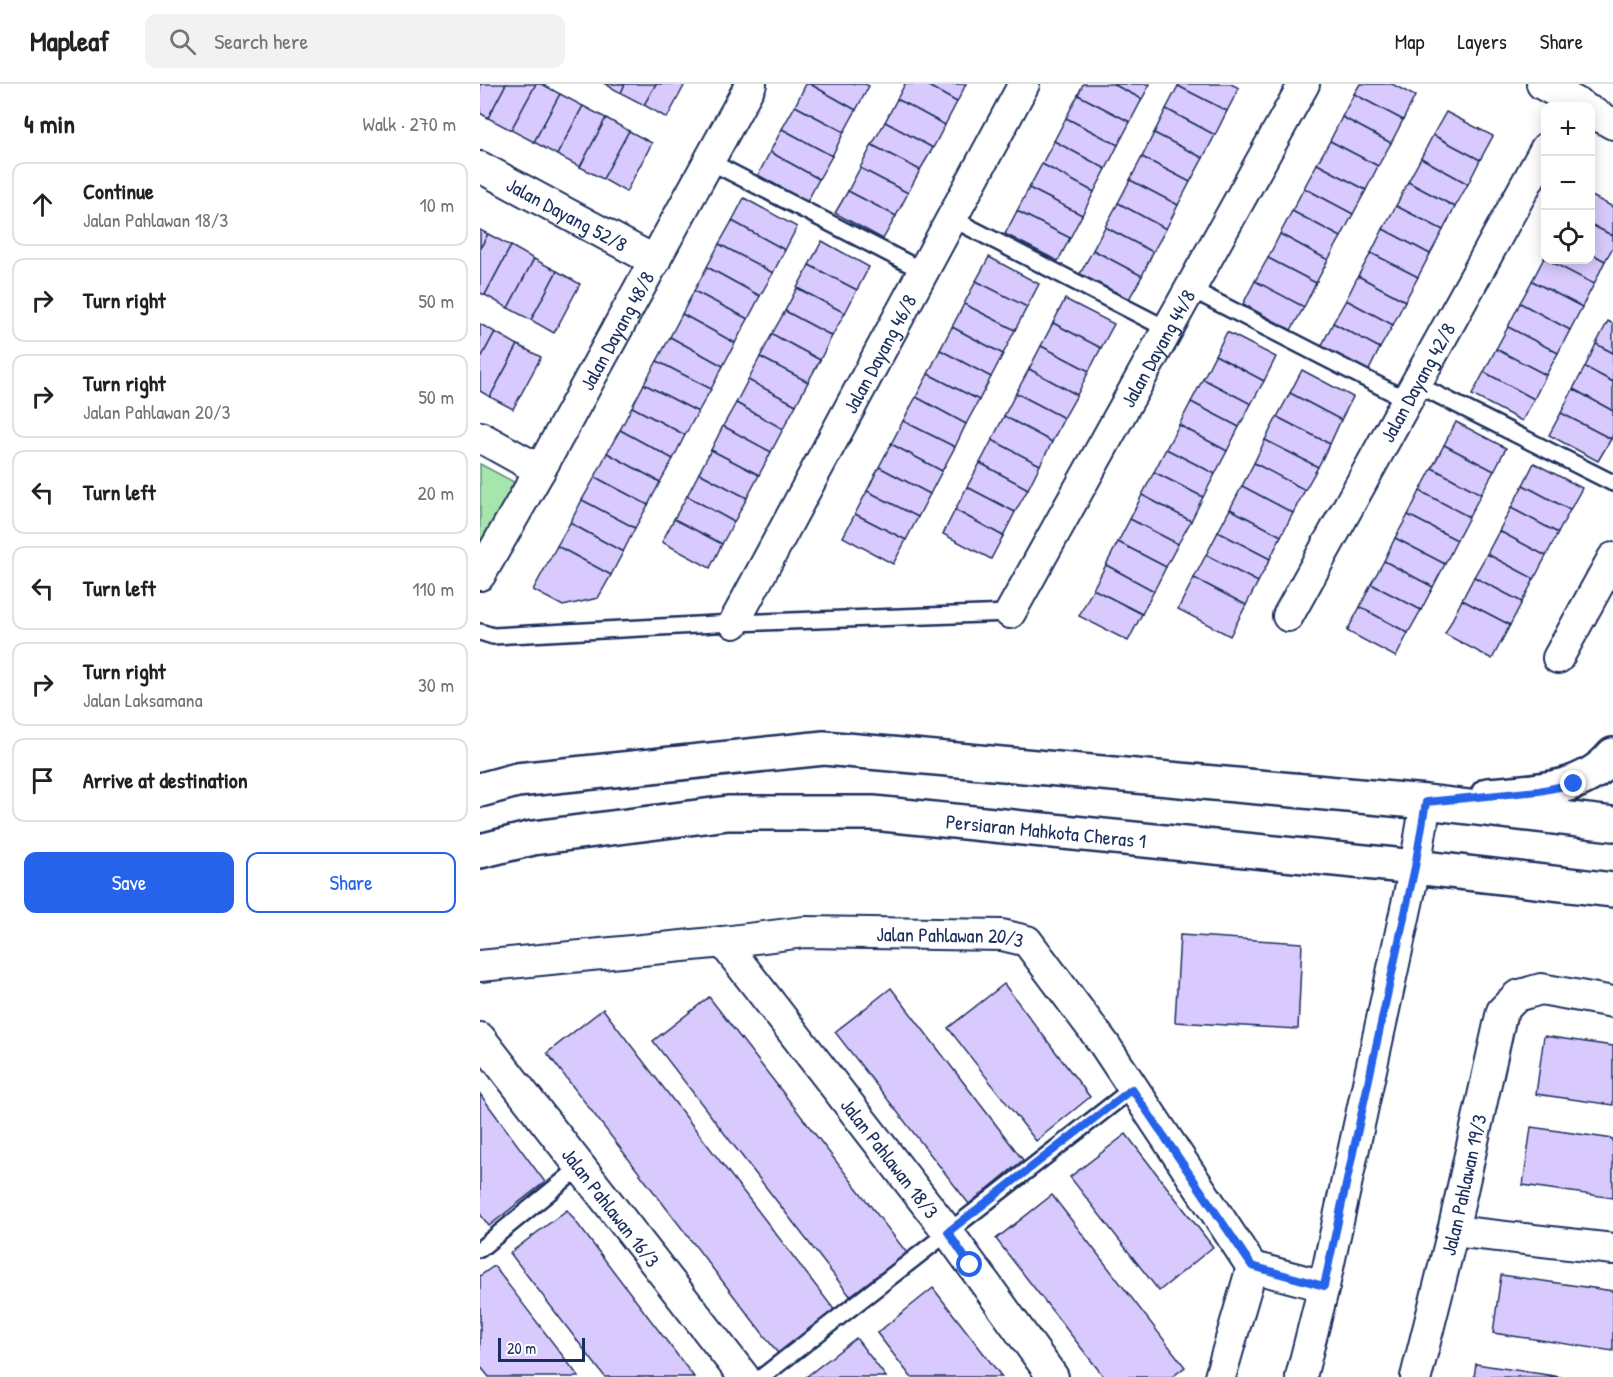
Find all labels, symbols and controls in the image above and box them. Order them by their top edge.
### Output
search box [145,14,565,68]
text: Mapleaf [30,22,109,60]
icon: search [166,25,199,58]
text: Search here [214,26,308,56]
text: Map [1395,27,1424,56]
text: Layers [1457,27,1507,56]
text: Share [1540,27,1583,56]
map controls [1541,102,1595,264]
button: + [1541,102,1595,156]
text: 4 min [24,106,75,141]
text: Walk · 270 m [363,110,456,137]
button: − [1541,156,1595,210]
street label: Jalan Dayang 52/8 [502,170,632,257]
text: Continue [83,176,154,206]
icon: ahead [26,188,59,221]
text: 10 m [420,191,454,218]
text: Jalan Pahlawan 18/3 [83,206,228,233]
button: locate [1541,210,1595,264]
street label: Jalan Dayang 48/8 [573,266,660,395]
icon: right [26,284,59,317]
text: Turn right [83,285,166,315]
street label: Jalan Dayang 44/8 [1114,285,1201,412]
text: 50 m [418,287,454,314]
street label: Jalan Dayang 46/8 [836,289,922,418]
street label: Jalan Dayang 42/8 [1373,318,1461,447]
text: Turn right [83,368,166,398]
icon: right [26,380,59,413]
text: 50 m [418,383,454,410]
text: Jalan Pahlawan 20/3 [83,398,231,425]
icon: left [26,476,59,509]
text: Turn left [83,477,156,507]
text: 20 m [417,479,454,506]
icon: left [26,572,59,605]
text: Turn left [83,573,156,603]
text: 110 m [412,575,454,602]
text: Turn right [83,656,166,686]
icon: right [26,668,59,701]
text: 30 m [418,671,454,698]
text: Jalan Laksamana [83,686,202,713]
icon: arrive [26,764,59,797]
text: Arrive at destination [83,765,248,795]
route end [1560,770,1586,796]
street label: Persiaran Mahkota Cheras 1 [945,807,1147,854]
button: Save [24,852,234,913]
button: Share [246,852,456,913]
street label: Jalan Pahlawan 20/3 [876,920,1027,953]
street label: Jalan Pahlawan 18/3 [835,1092,946,1223]
street label: Jalan Pahlawan 19/3 [1434,1112,1492,1258]
street label: Jalan Pahlawan 16/3 [556,1142,667,1272]
route start [956,1251,982,1277]
scale bar [498,1335,585,1362]
text: 20 m [507,1337,536,1359]

